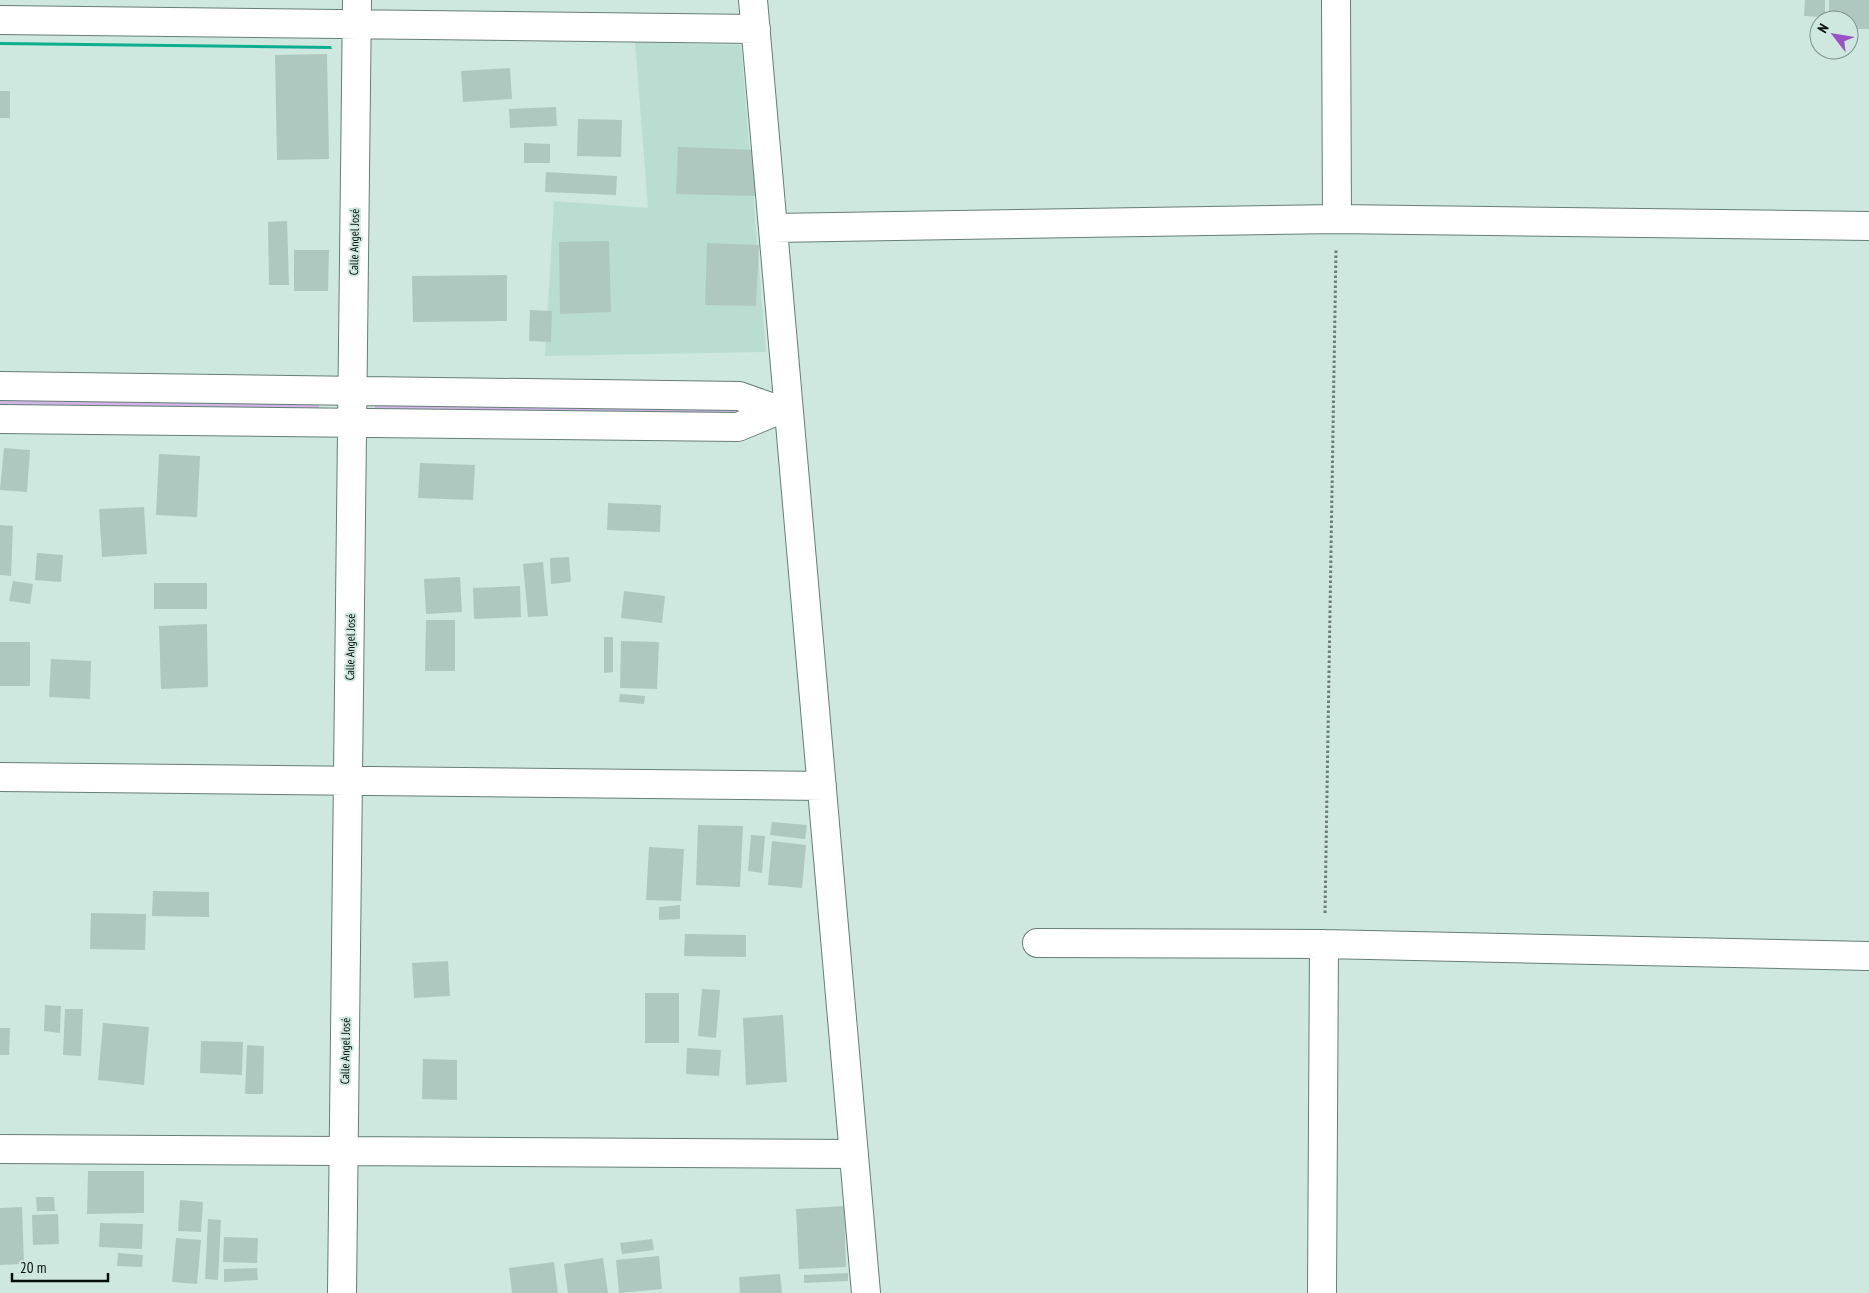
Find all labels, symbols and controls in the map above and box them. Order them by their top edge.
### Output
north arrow [1809,10,1859,60]
text: N [1813,20,1833,36]
street label: Calle Angel José [346,209,362,275]
street label: Calle Angel José [342,614,358,680]
street label: Calle Angel José [337,1018,353,1084]
scale bar [12,1250,109,1282]
text: 20 m [20,1258,46,1277]

